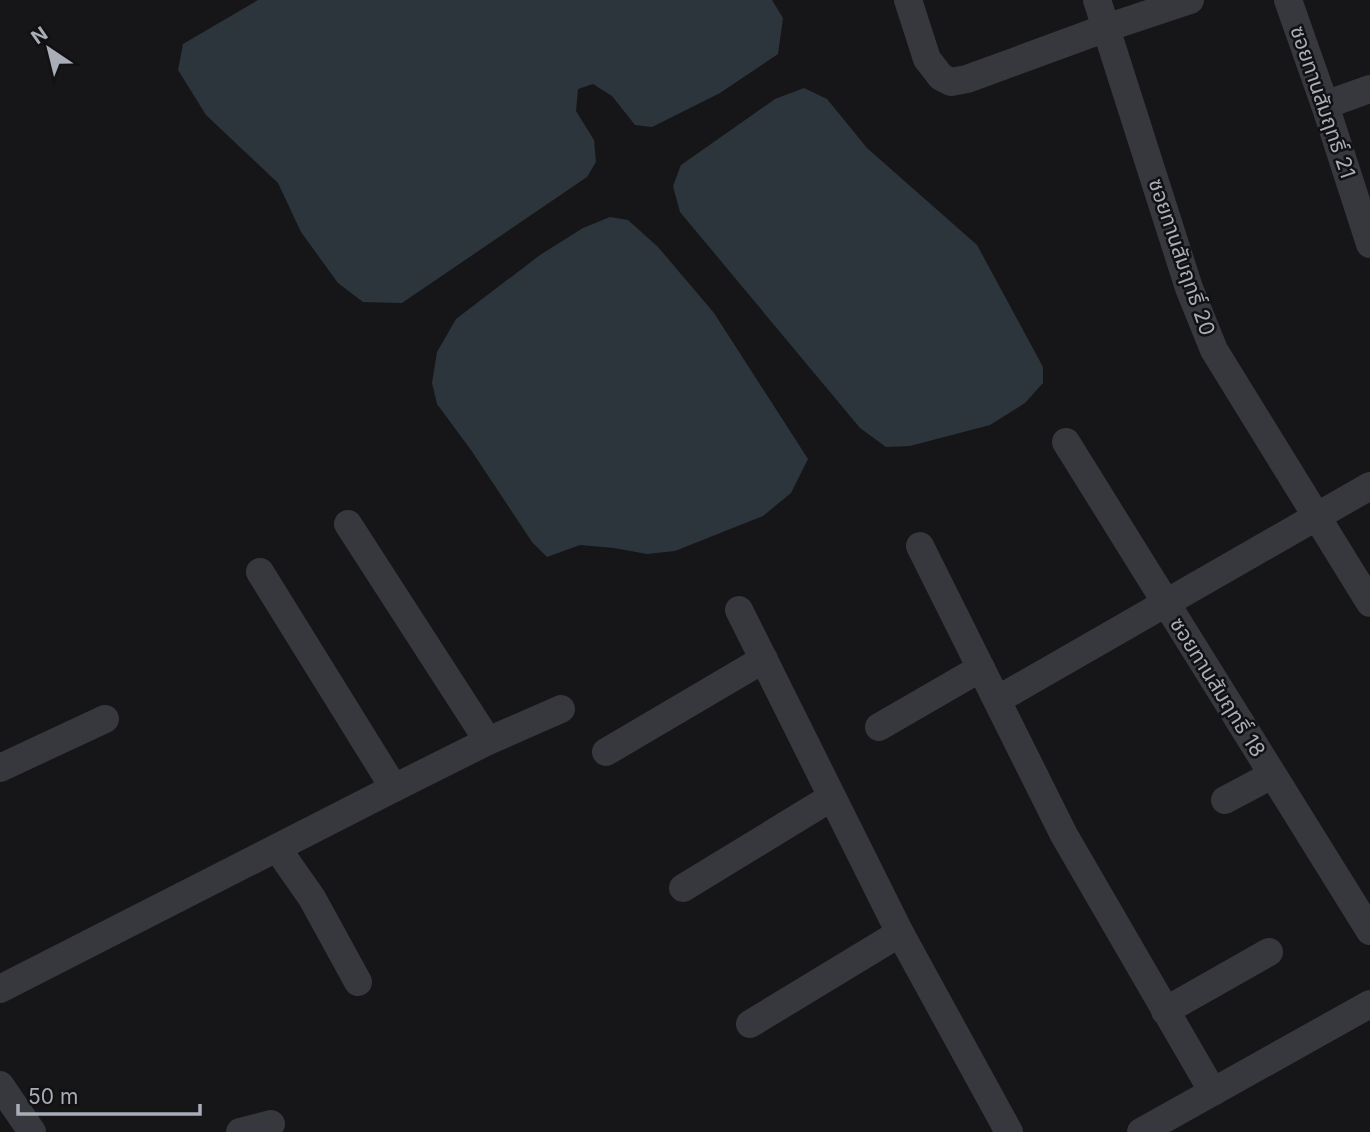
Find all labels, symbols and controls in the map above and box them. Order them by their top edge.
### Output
north arrow [14,14,84,84]
text: N [27,22,52,49]
street label: ซอยทานสัมฤทธิ์ 21 [1285,23,1361,181]
street label: ซอยทานสัมฤทธิ์ 20 [1143,175,1221,339]
street label: ซอยทานสัมฤทธิ์ 18 [1165,613,1271,761]
scale bar [18,1072,200,1116]
text: 50 m [28,1084,78,1109]

